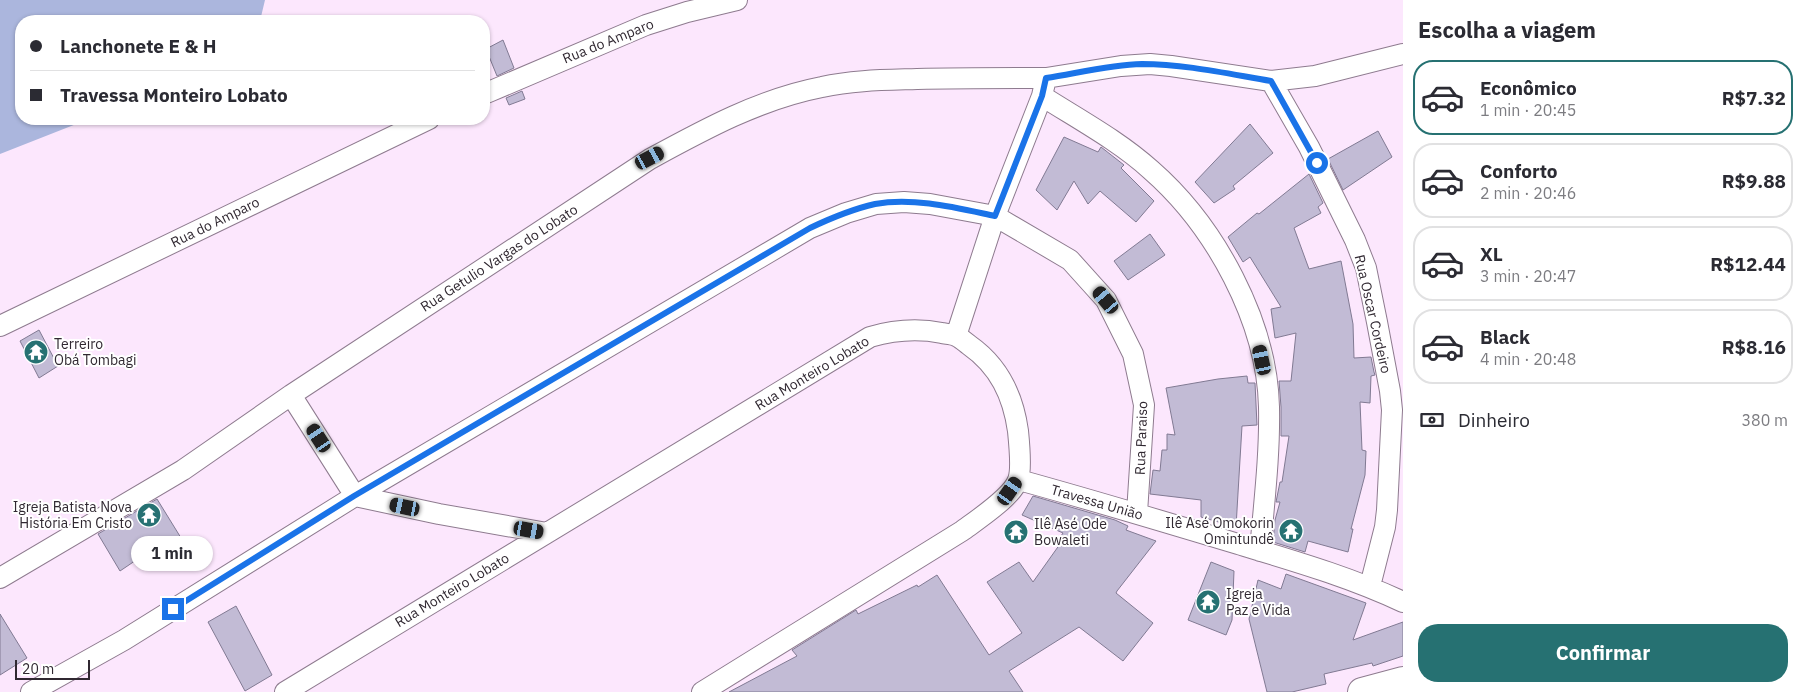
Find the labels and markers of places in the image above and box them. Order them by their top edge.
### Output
place label: Terreiro Obá Tombagi [54,335,136,369]
temple icon: Terreiro Obá Tombagi [23,339,49,365]
place label: Igreja Batista Nova História Em Cristo [13,498,133,532]
temple icon: Igreja Batista Nova História Em Cristo [136,502,162,528]
place label: Ilê Asé Omokorin Omintundê [1165,514,1274,548]
place label: Ilê Asé Ode Bowaleti [1034,515,1107,549]
temple icon: Ilê Asé Omokorin Omintundê [1278,518,1304,544]
temple icon: Ilê Asé Ode Bowaleti [1003,519,1029,545]
place label: Igreja Paz e Vida [1226,585,1291,619]
temple icon: Igreja Paz e Vida [1195,589,1221,615]

